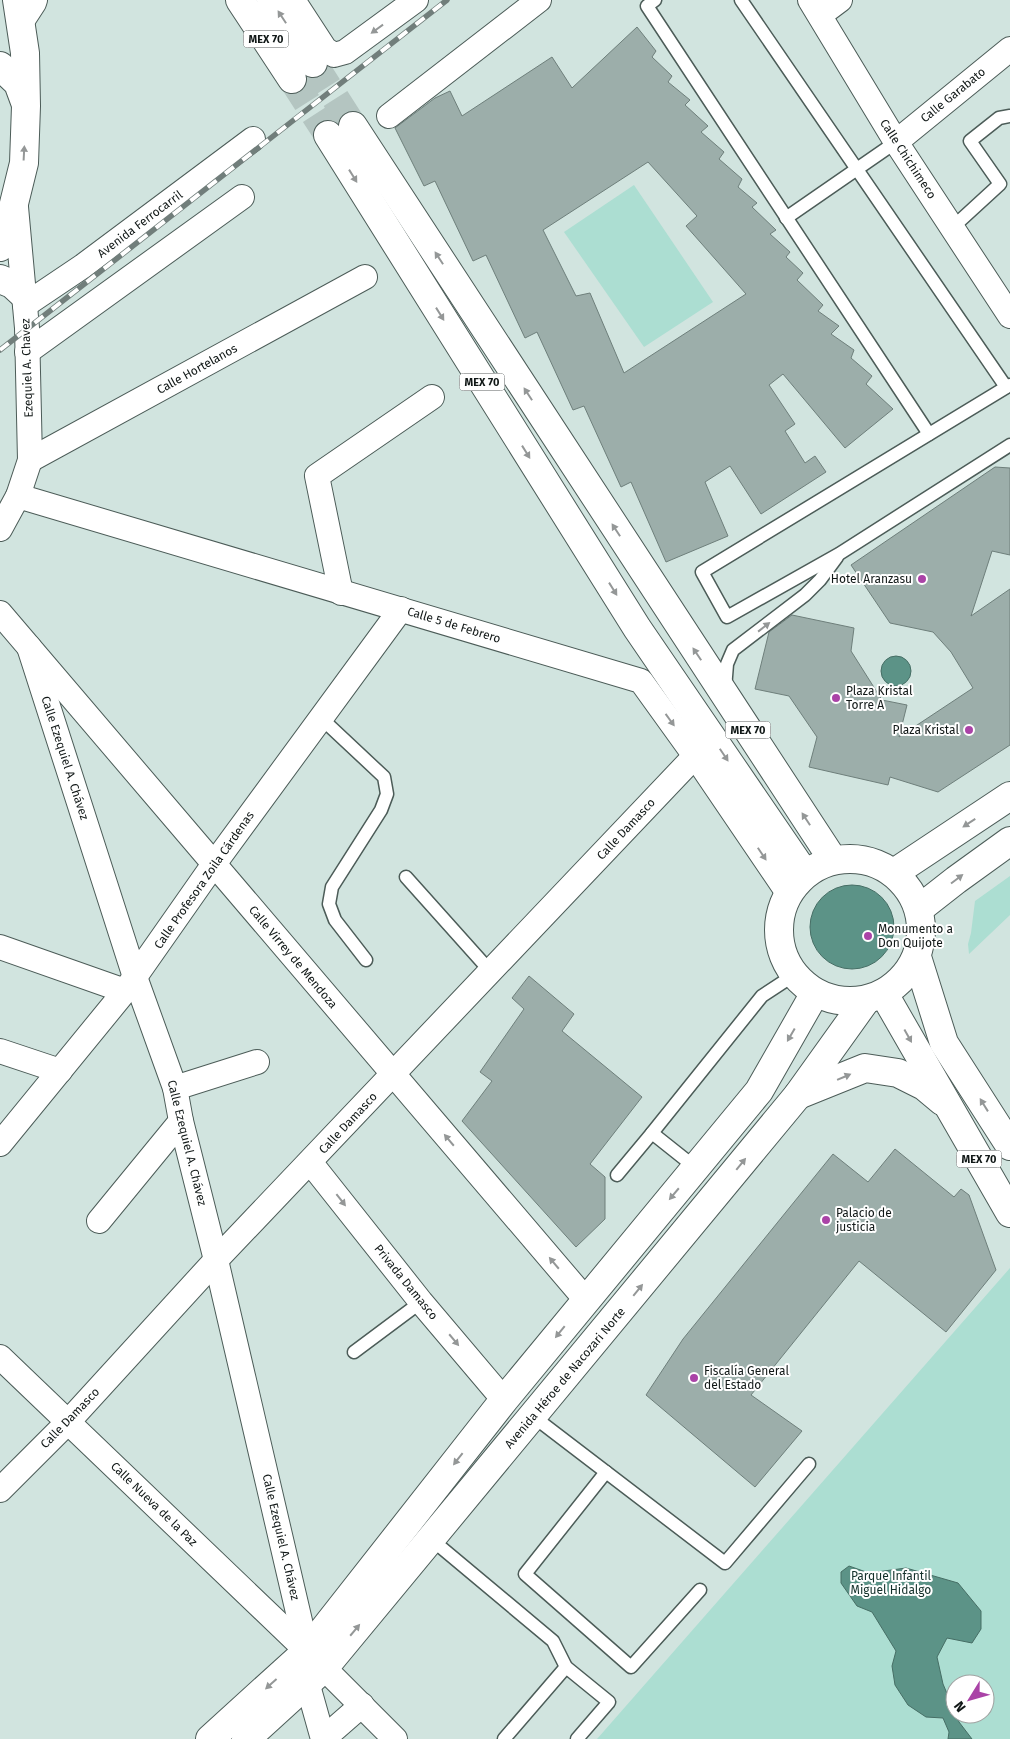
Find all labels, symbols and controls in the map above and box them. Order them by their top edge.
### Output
one-way arrow [278,10,287,24]
one-way arrow [370,24,384,34]
road number: MEX 70 [244,30,288,48]
street label: Calle Garabato [918,65,988,125]
street label: Calle Chichimeco [877,117,939,201]
one-way arrow [21,144,29,160]
one-way arrow [349,170,358,183]
street label: Avenida Ferrocarril [95,187,186,261]
one-way arrow [434,251,444,264]
one-way arrow [435,307,444,321]
street label: Ezequiel A. Chavez [18,318,36,418]
street label: Calle Hortelanos [154,341,240,397]
road number: MEX 70 [460,374,504,391]
one-way arrow [523,387,532,401]
one-way arrow [522,445,531,458]
one-way arrow [611,523,621,537]
place label: Hotel Aranzasu [831,572,912,586]
marker: Hotel Aranzasu [916,573,928,585]
one-way arrow [608,583,617,596]
street label: Calle 5 de Febrero [406,604,502,646]
one-way arrow [757,621,770,632]
one-way arrow [693,647,702,660]
place label: Plaza Kristal Torre A [846,684,913,712]
marker: Plaza Kristal Torre A [830,692,842,704]
street label: Calle Ezequiel A. Chávez [38,694,92,822]
one-way arrow [665,713,675,727]
road number: MEX 70 [726,722,770,738]
place label: Plaza Kristal [893,723,959,737]
marker: Plaza Kristal [963,724,975,736]
one-way arrow [719,748,729,762]
street label: Calle Damasco [594,795,658,863]
street label: Calle Profesora Zoila Cárdenas [151,808,257,951]
one-way arrow [801,812,811,825]
one-way arrow [963,818,976,828]
one-way arrow [757,847,767,861]
one-way arrow [950,874,964,884]
street label: Calle Virrey de Mendoza [246,903,340,1011]
place label: Monumento a Don Quijote [878,922,953,950]
marker: Monumento a Don Quijote [862,930,874,942]
one-way arrow [787,1029,796,1042]
one-way arrow [904,1029,912,1043]
one-way arrow [837,1072,851,1080]
street label: Calle Ezequiel A. Chávez [165,1079,209,1207]
street label: Calle Damasco [316,1089,380,1157]
one-way arrow [979,1098,989,1112]
one-way arrow [443,1134,455,1146]
road number: MEX 70 [956,1150,1002,1168]
one-way arrow [736,1158,747,1171]
one-way arrow [669,1187,680,1200]
one-way arrow [335,1193,346,1206]
place label: Palacio de justicia [835,1206,892,1234]
marker: Palacio de justicia [820,1214,832,1226]
street label: Privada Damasco [371,1242,441,1322]
one-way arrow [548,1258,560,1270]
one-way arrow [632,1284,643,1296]
street label: Avenida Héroe de Nacozari Norte [502,1305,628,1451]
one-way arrow [554,1326,565,1339]
one-way arrow [448,1333,459,1346]
place label: Fiscalía General del Estado [704,1364,789,1392]
marker: Fiscalía General del Estado [688,1372,700,1384]
street label: Calle Damasco [38,1385,102,1451]
one-way arrow [453,1452,463,1466]
street label: Calle Nueva de la Paz [108,1459,200,1549]
street label: Calle Ezequiel A. Chávez [260,1473,302,1601]
park label: Parque Infantil Miguel Hidalgo [851,1569,932,1597]
one-way arrow [350,1624,361,1637]
north arrow [945,1674,995,1724]
one-way arrow [265,1678,277,1689]
text: N [950,1698,970,1715]

